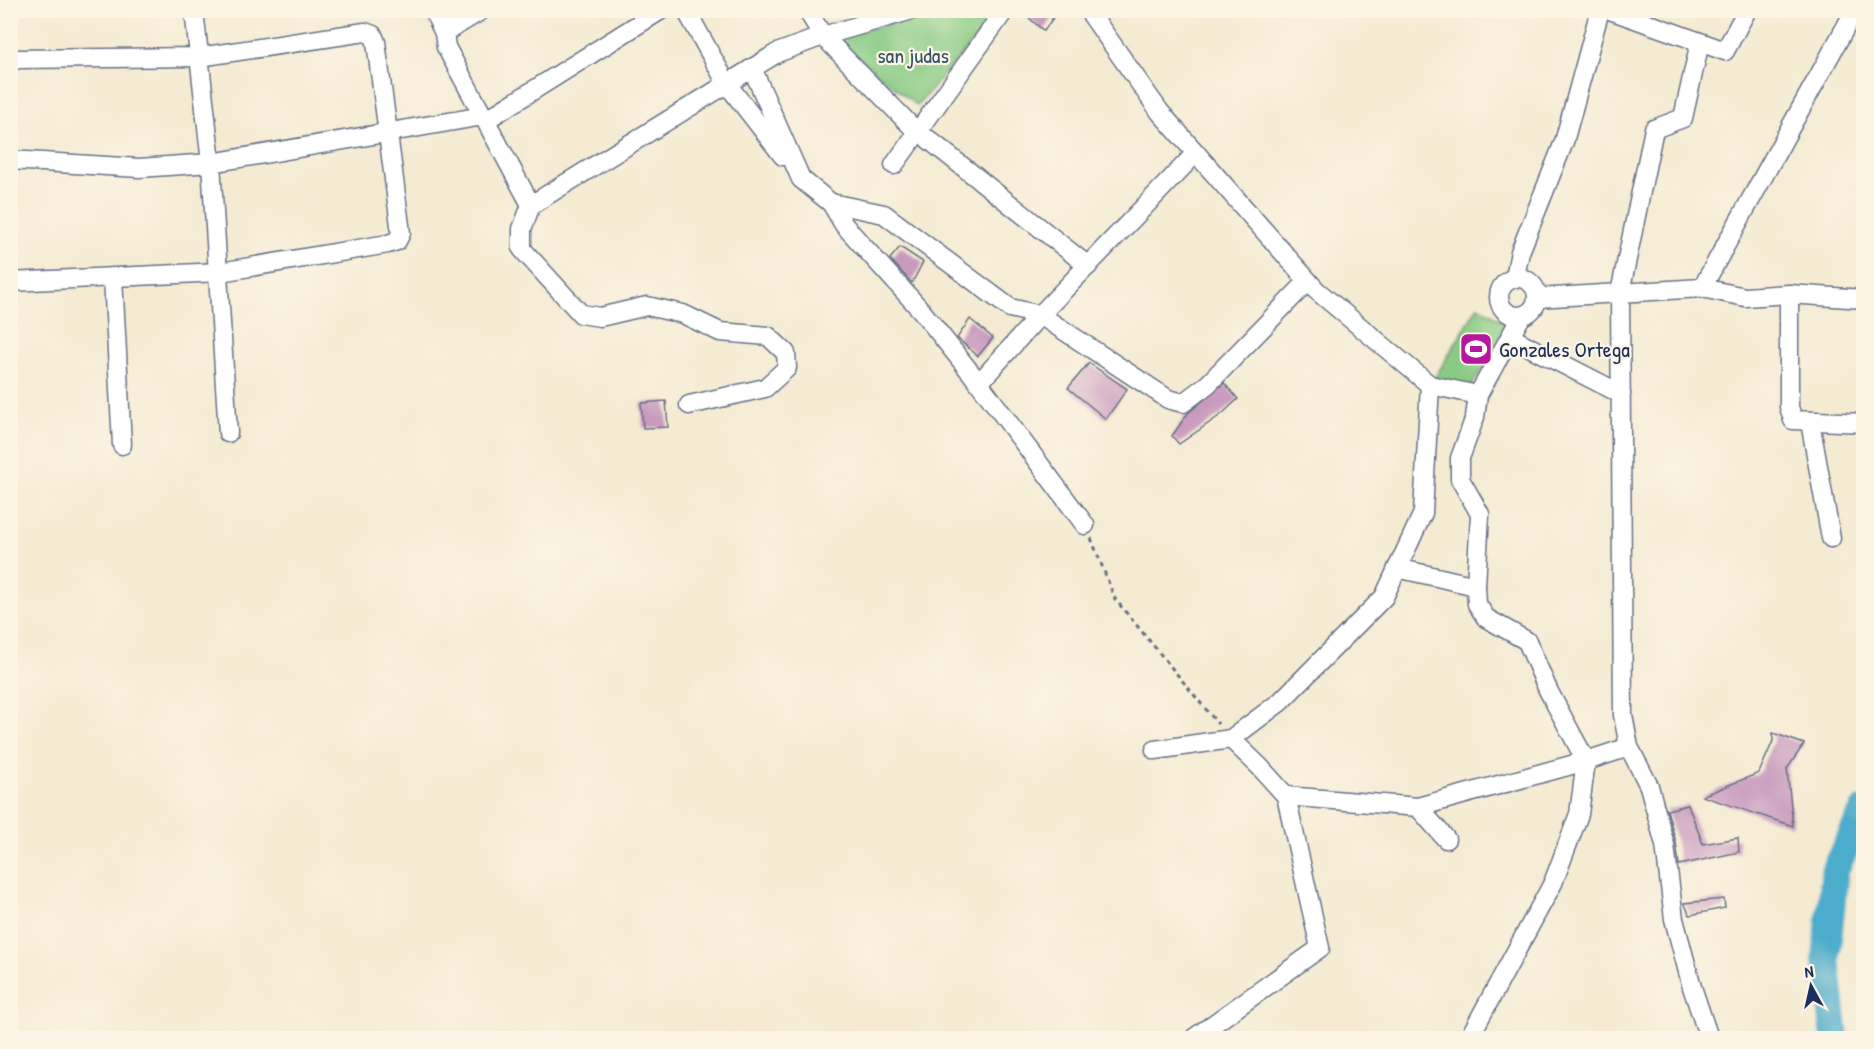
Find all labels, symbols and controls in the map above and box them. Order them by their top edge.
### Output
park label: san judas [877,40,949,70]
sports icon: Gonzales Ortega [1458,331,1494,367]
place label: Gonzales Ortega [1499,334,1630,364]
north arrow [1781,956,1841,1016]
text: N [1803,960,1815,983]

